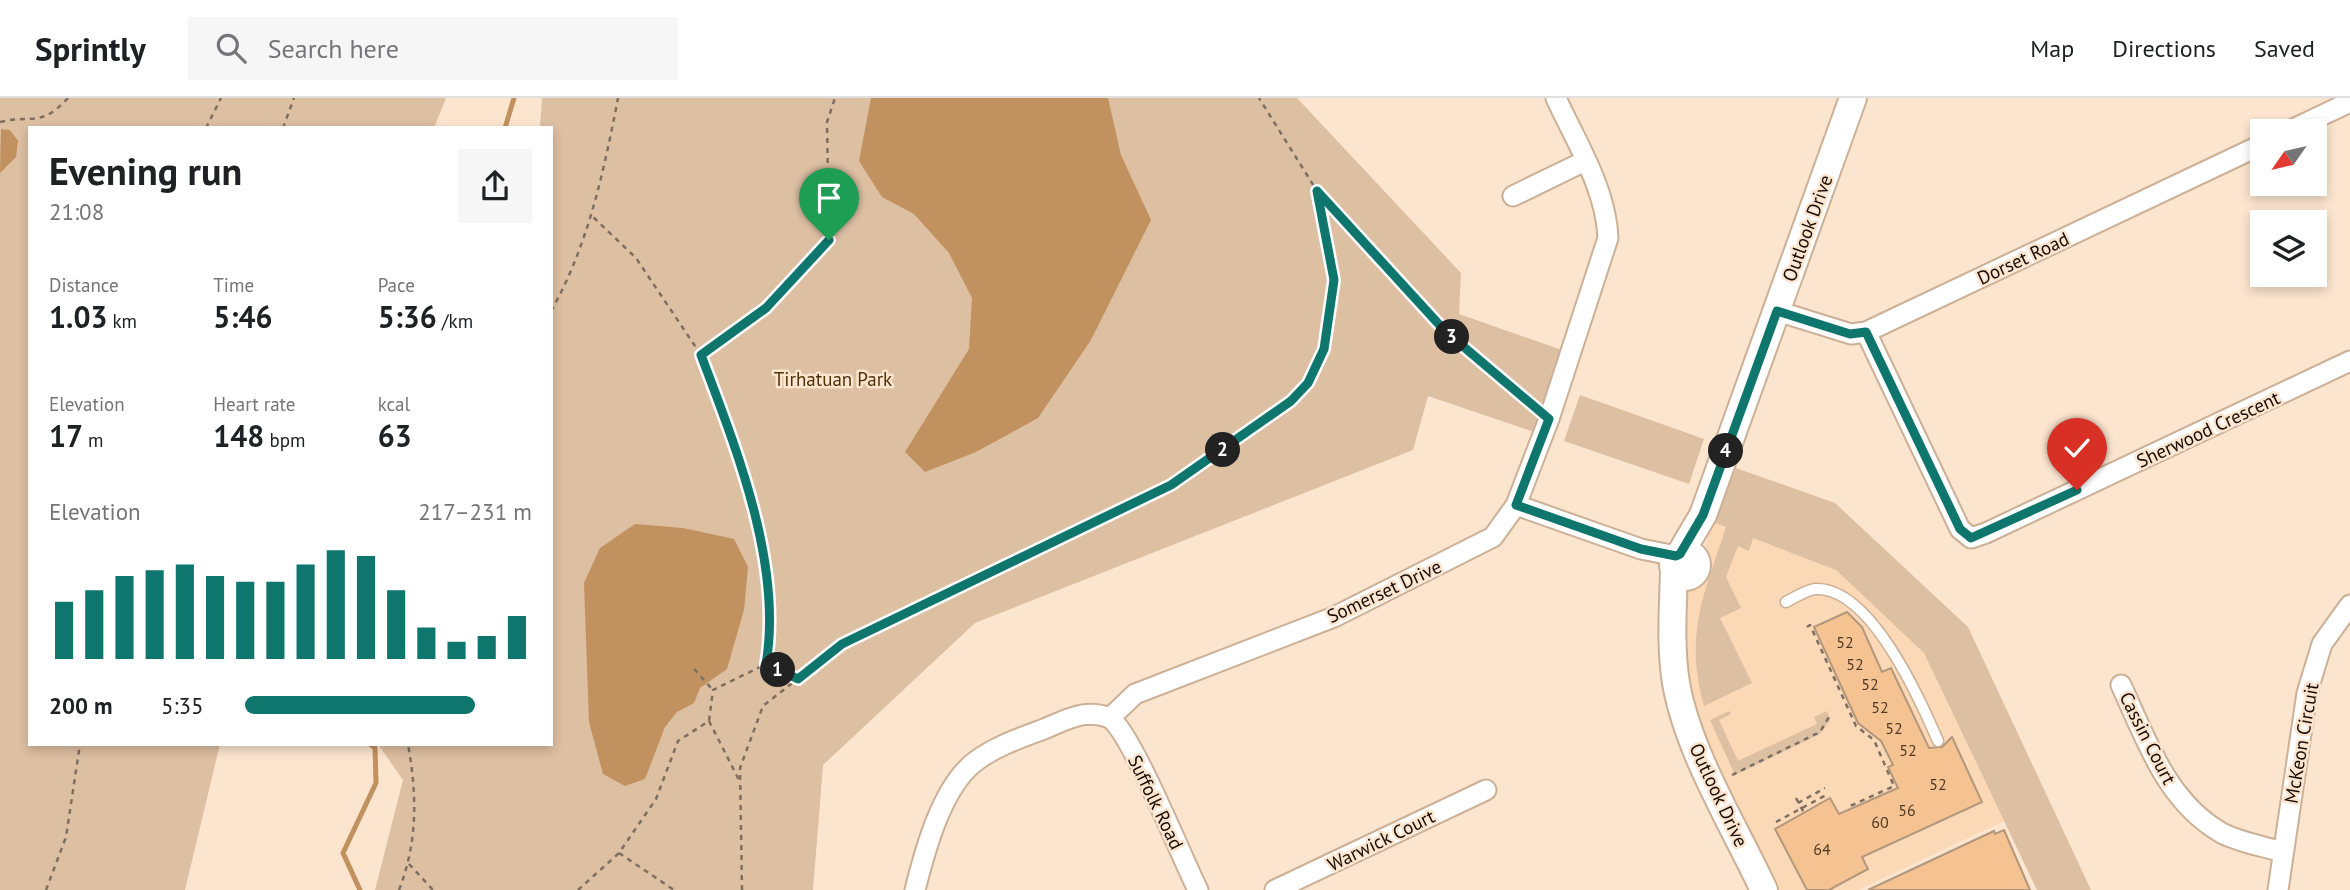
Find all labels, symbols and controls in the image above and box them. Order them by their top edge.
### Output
search box [188,17,678,80]
text: Sprintly [35,27,146,70]
icon: search [212,29,250,67]
text: Search here [268,32,399,65]
text: Map [2030,33,2074,64]
text: Directions [2112,33,2216,64]
text: Saved [2254,33,2315,64]
north arrow [2250,119,2328,196]
map controls [2250,119,2327,287]
text: Evening run [49,146,242,195]
button: share [458,149,532,223]
pin [799,168,859,240]
street label: Outlook Drive [1777,171,1837,285]
icon: arrive [810,179,848,217]
text: 21:08 [49,197,104,226]
button: layers [2250,210,2327,287]
street label: Dorset Road [1973,226,2073,290]
text: Distance [49,273,119,297]
text: Time [213,273,254,297]
text: Pace [378,273,415,297]
text: 1.03 [49,297,107,336]
text: 5:46 [213,297,272,336]
text: 5:36 [378,297,437,336]
text: km [107,309,137,333]
text: /km [437,309,473,333]
pin: 3 [1434,320,1470,354]
text: 3 [1446,324,1457,348]
park label: Tirhatuan Park [774,367,892,391]
street label: Sherwood Crescent [2133,385,2284,473]
text: Elevation [49,392,125,416]
text: Heart rate [213,392,295,416]
text: kcal [378,392,410,416]
text: 17 [49,416,83,455]
text: 148 [213,416,264,455]
text: 63 [378,416,412,455]
pin [2047,418,2107,490]
text: m [83,428,104,452]
text: bpm [264,428,305,452]
icon: check [2058,429,2096,467]
pin: 2 [1206,432,1240,468]
pin: 4 [1708,434,1744,468]
text: 2 [1217,437,1228,461]
text: 4 [1720,438,1731,462]
text: Elevation [49,497,141,526]
text: 217–231 m [418,497,532,526]
street label: Somerset Drive [1323,554,1445,628]
house number: 52 [1836,632,1854,652]
pin: 1 [760,652,796,688]
house number: 52 [1846,654,1864,674]
text: 1 [772,657,783,681]
house number: 52 [1861,674,1879,694]
street label: McKeon Circuit [2279,680,2324,805]
street label: Cassin Court [2114,688,2182,789]
text: 200 m [49,691,112,720]
text: 5:35 [161,691,204,720]
house number: 52 [1871,697,1889,717]
house number: 52 [1885,718,1903,738]
street label: Outlook Drive [1685,739,1753,851]
house number: 52 [1899,740,1917,760]
street label: Suffolk Road [1123,751,1189,853]
house number: 52 [1929,774,1947,794]
house number: 56 [1898,800,1916,820]
street label: Warwick Court [1324,804,1439,876]
house number: 60 [1871,812,1889,832]
house number: 64 [1813,839,1831,859]

